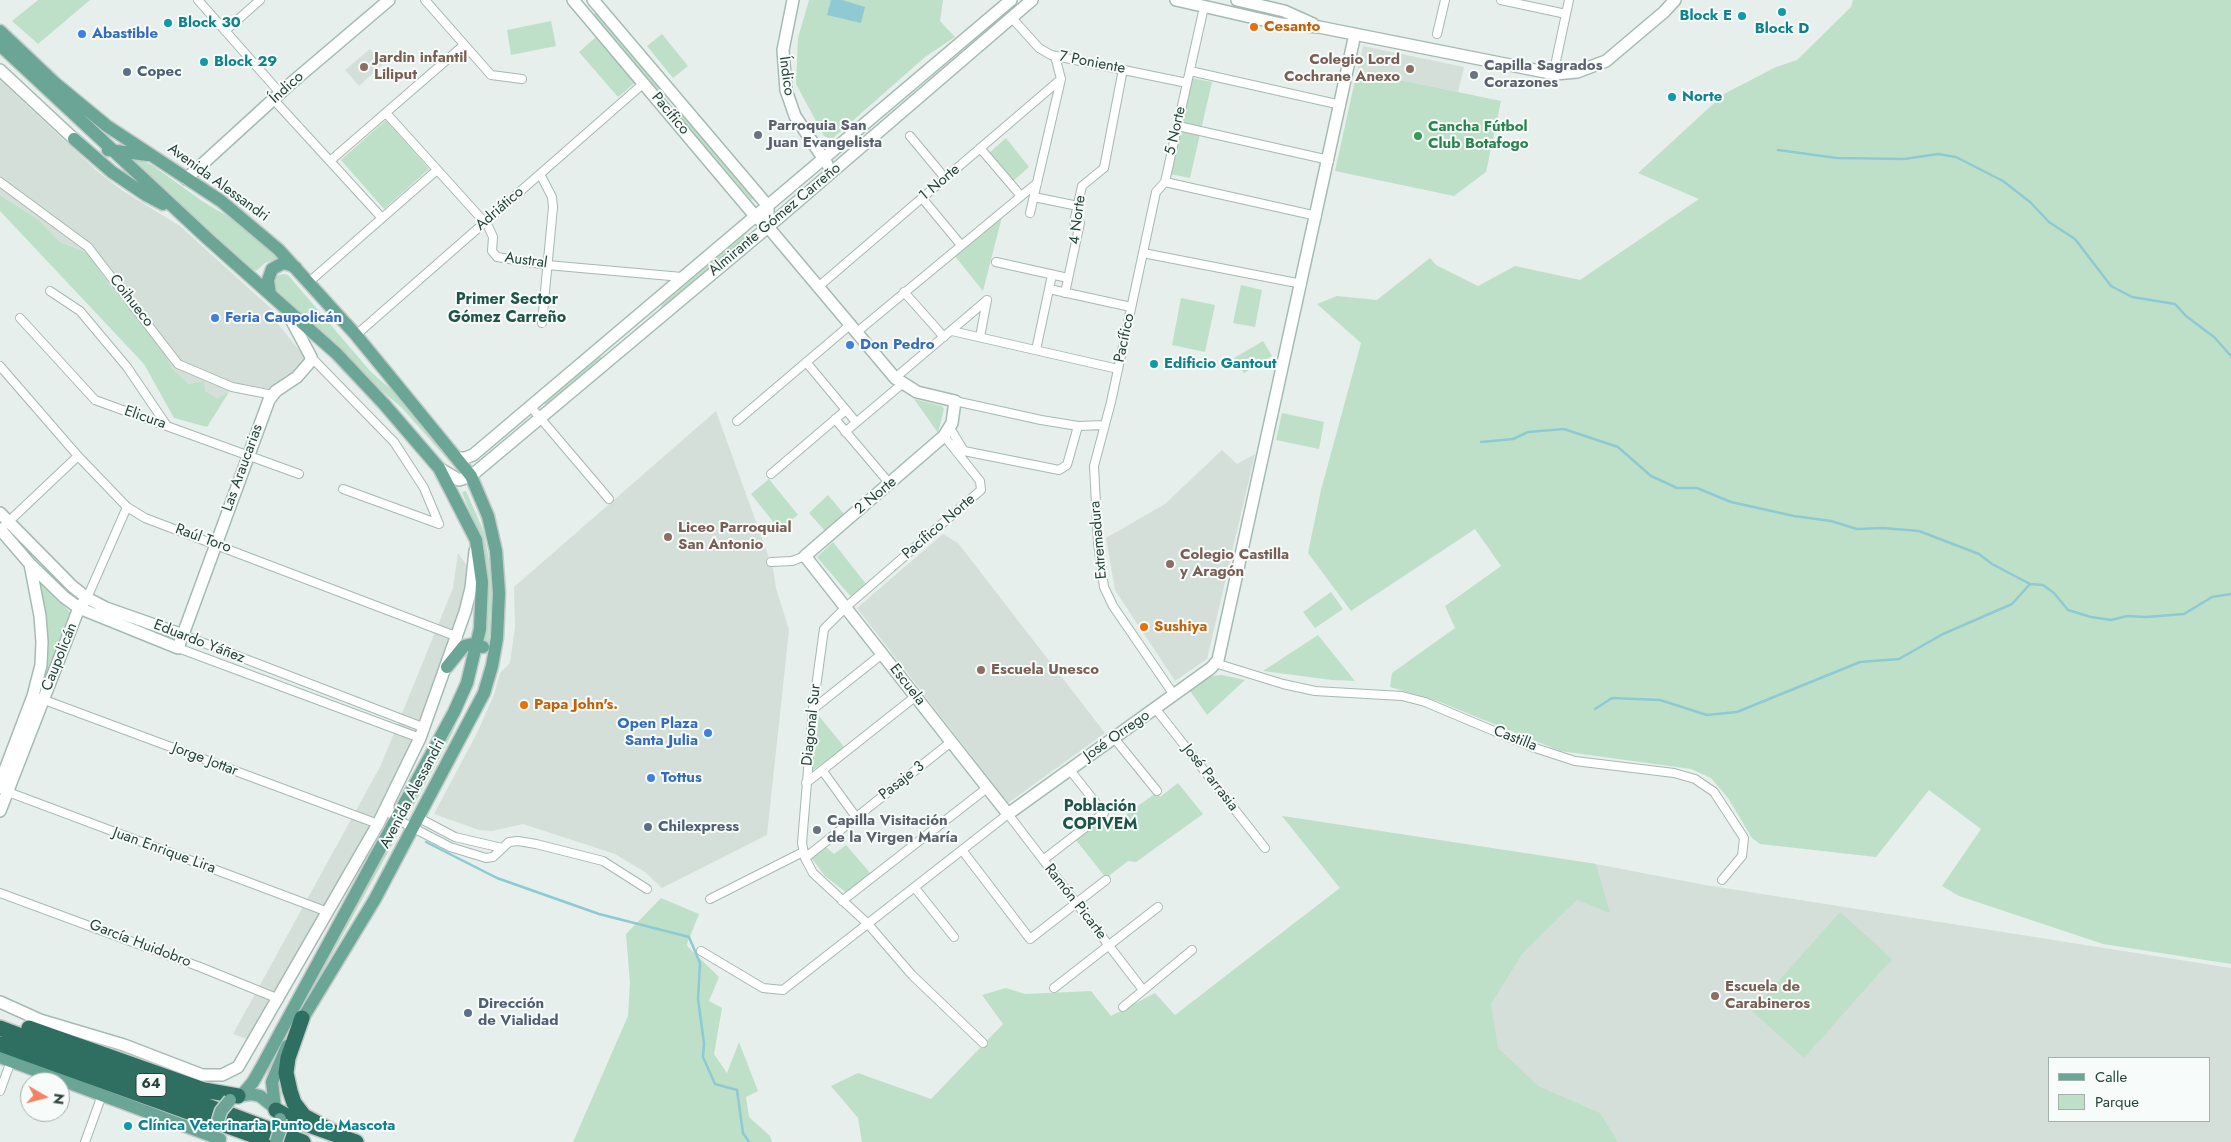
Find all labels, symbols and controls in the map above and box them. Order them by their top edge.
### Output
marker: Block D [1776,6,1788,18]
place label: Block E [1680,7,1732,25]
marker: Block E [1736,10,1748,22]
place label: Block 30 [178,14,241,32]
marker: Block 30 [162,17,174,29]
place label: Cesanto [1264,18,1320,36]
place label: Block D [1755,20,1809,38]
marker: Cesanto [1248,21,1260,33]
place label: Abastible [92,25,158,43]
marker: Abastible [76,28,88,40]
street label: 7 Poniente [1057,48,1127,78]
place label: Jardin infantil Liliput [374,49,467,84]
place label: Colegio Lord Cochrane Anexo [1284,51,1400,86]
place label: Block 29 [214,53,277,71]
street label: Índico [774,55,798,97]
marker: Block 29 [198,56,210,68]
place label: Capilla Sagrados Corazones [1484,57,1602,92]
marker: Jardin infantil Liliput [358,61,370,73]
place label: Copec [137,63,182,81]
marker: Colegio Lord Cochrane Anexo [1404,63,1416,75]
marker: Copec [121,66,133,78]
street label: Índico [266,68,308,108]
marker: Capilla Sagrados Corazones [1468,69,1480,81]
place label: Norte [1682,88,1722,106]
street label: Pacífico [647,89,693,139]
marker: Norte [1666,91,1678,103]
street label: 5 Norte [1162,105,1190,157]
place label: Parroquia San Juan Evangelista [768,117,882,152]
place label: Cancha Fútbol Club Botafogo [1428,118,1529,153]
marker: Parroquia San Juan Evangelista [752,129,764,141]
marker: Cancha Fútbol Club Botafogo [1412,130,1424,142]
street label: Avenida Alessandri [164,140,272,226]
street label: Almirante Gómez Carreño [705,160,845,280]
street label: 1 Norte [916,161,964,205]
street label: Adriático [472,183,528,235]
street label: 4 Norte [1066,194,1090,246]
street label: Austral [503,249,549,273]
street label: Coihueco [105,271,157,331]
district label: Primer Sector Gómez Carreño [448,290,566,328]
place label: Feria Caupolicán [225,309,342,327]
marker: Feria Caupolicán [209,312,221,324]
street label: Pacífico [1111,312,1139,364]
place label: Don Pedro [860,336,935,354]
marker: Don Pedro [844,339,856,351]
place label: Edificio Gantout [1164,355,1277,373]
marker: Edificio Gantout [1148,358,1160,370]
street label: Elicura [122,402,168,434]
street label: Las Araucarias [219,422,267,514]
street label: 2 Norte [851,473,901,519]
street label: Pacífico Norte [899,491,979,563]
street label: Extremadura [1087,500,1111,580]
place label: Liceo Parroquial San Antonio [678,519,792,554]
street label: Raúl Toro [173,521,233,557]
marker: Liceo Parroquial San Antonio [662,531,674,543]
place label: Colegio Castilla y Aragón [1180,546,1289,581]
marker: Colegio Castilla y Aragón [1164,558,1176,570]
street label: Eduardo Yáñez [151,616,247,668]
place label: Sushiya [1154,618,1207,636]
street label: Caupolicán [38,620,82,694]
marker: Sushiya [1138,621,1150,633]
street label: Escuela [885,661,929,709]
place label: Escuela Unesco [991,661,1099,679]
marker: Escuela Unesco [975,664,987,676]
street label: Diagonal Sur [799,683,825,767]
place label: Papa John's. [534,696,618,714]
marker: Papa John's. [518,699,530,711]
street label: José Orrego [1081,707,1153,765]
place label: Open Plaza Santa Julia [617,715,698,750]
street label: Castilla [1491,722,1539,756]
marker: Open Plaza Santa Julia [702,727,714,739]
street label: Avenida Alessandri [377,736,449,852]
street label: Jorge Jottar [170,739,240,781]
street label: José Parrasia [1178,741,1242,815]
street label: Pasaje 3 [876,758,928,804]
place label: Tottus [661,769,702,787]
marker: Tottus [645,772,657,784]
district label: Población COPIVEM [1062,797,1138,835]
place label: Capilla Visitación de la Virgen María [827,812,958,847]
place label: Chilexpress [658,818,739,836]
marker: Chilexpress [642,821,654,833]
street label: Juan Enrique Lira [110,824,218,878]
marker: Capilla Visitación de la Virgen María [811,824,823,836]
street label: Ramón Picarte [1040,861,1110,943]
street label: García Huidobro [87,916,193,972]
place label: Escuela de Carabineros [1725,978,1810,1013]
marker: Escuela de Carabineros [1709,990,1721,1002]
place label: Dirección de Vialidad [478,995,558,1030]
marker: Dirección de Vialidad [462,1007,474,1019]
legend [2048,1057,2211,1122]
text: Calle [2095,1066,2127,1088]
north arrow [20,1072,70,1122]
road number: 64 [136,1074,166,1096]
text: Parque [2095,1091,2139,1113]
text: N [48,1092,70,1106]
place label: Clínica Veterinaria Punto de Mascota [138,1117,395,1135]
marker: Clínica Veterinaria Punto de Mascota [122,1120,134,1132]

